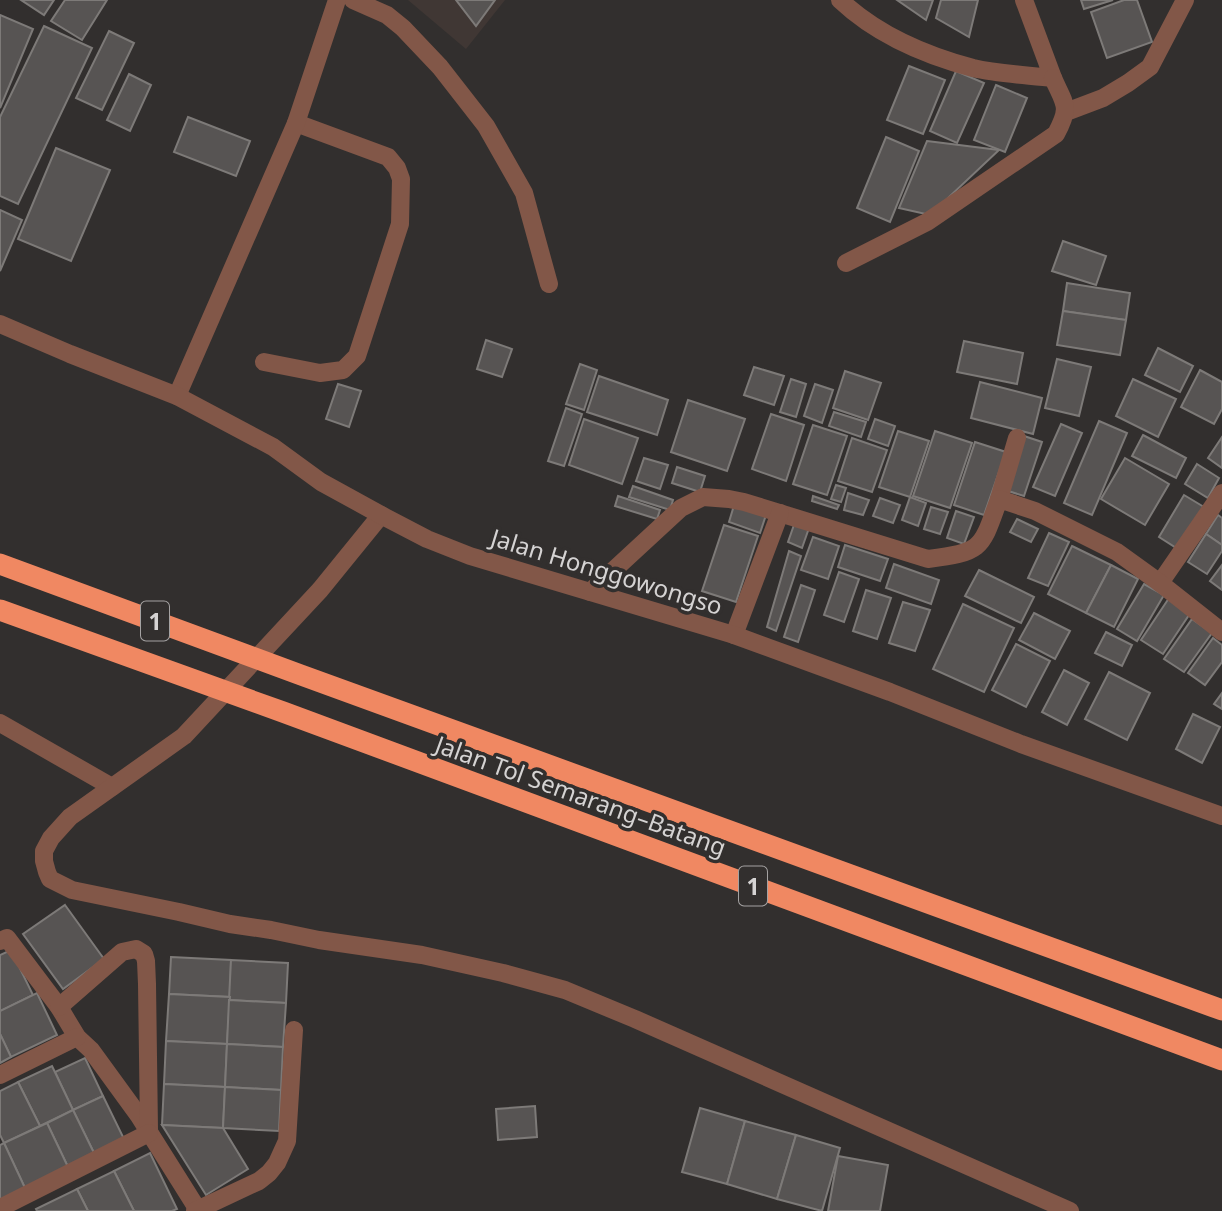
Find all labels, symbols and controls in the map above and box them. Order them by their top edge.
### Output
street label: Jalan Honggowongso [485,519,727,622]
road number: 1 [141,601,169,640]
street label: Jalan Tol Semarang–Batang [429,726,731,863]
road number: 1 [739,866,767,906]

